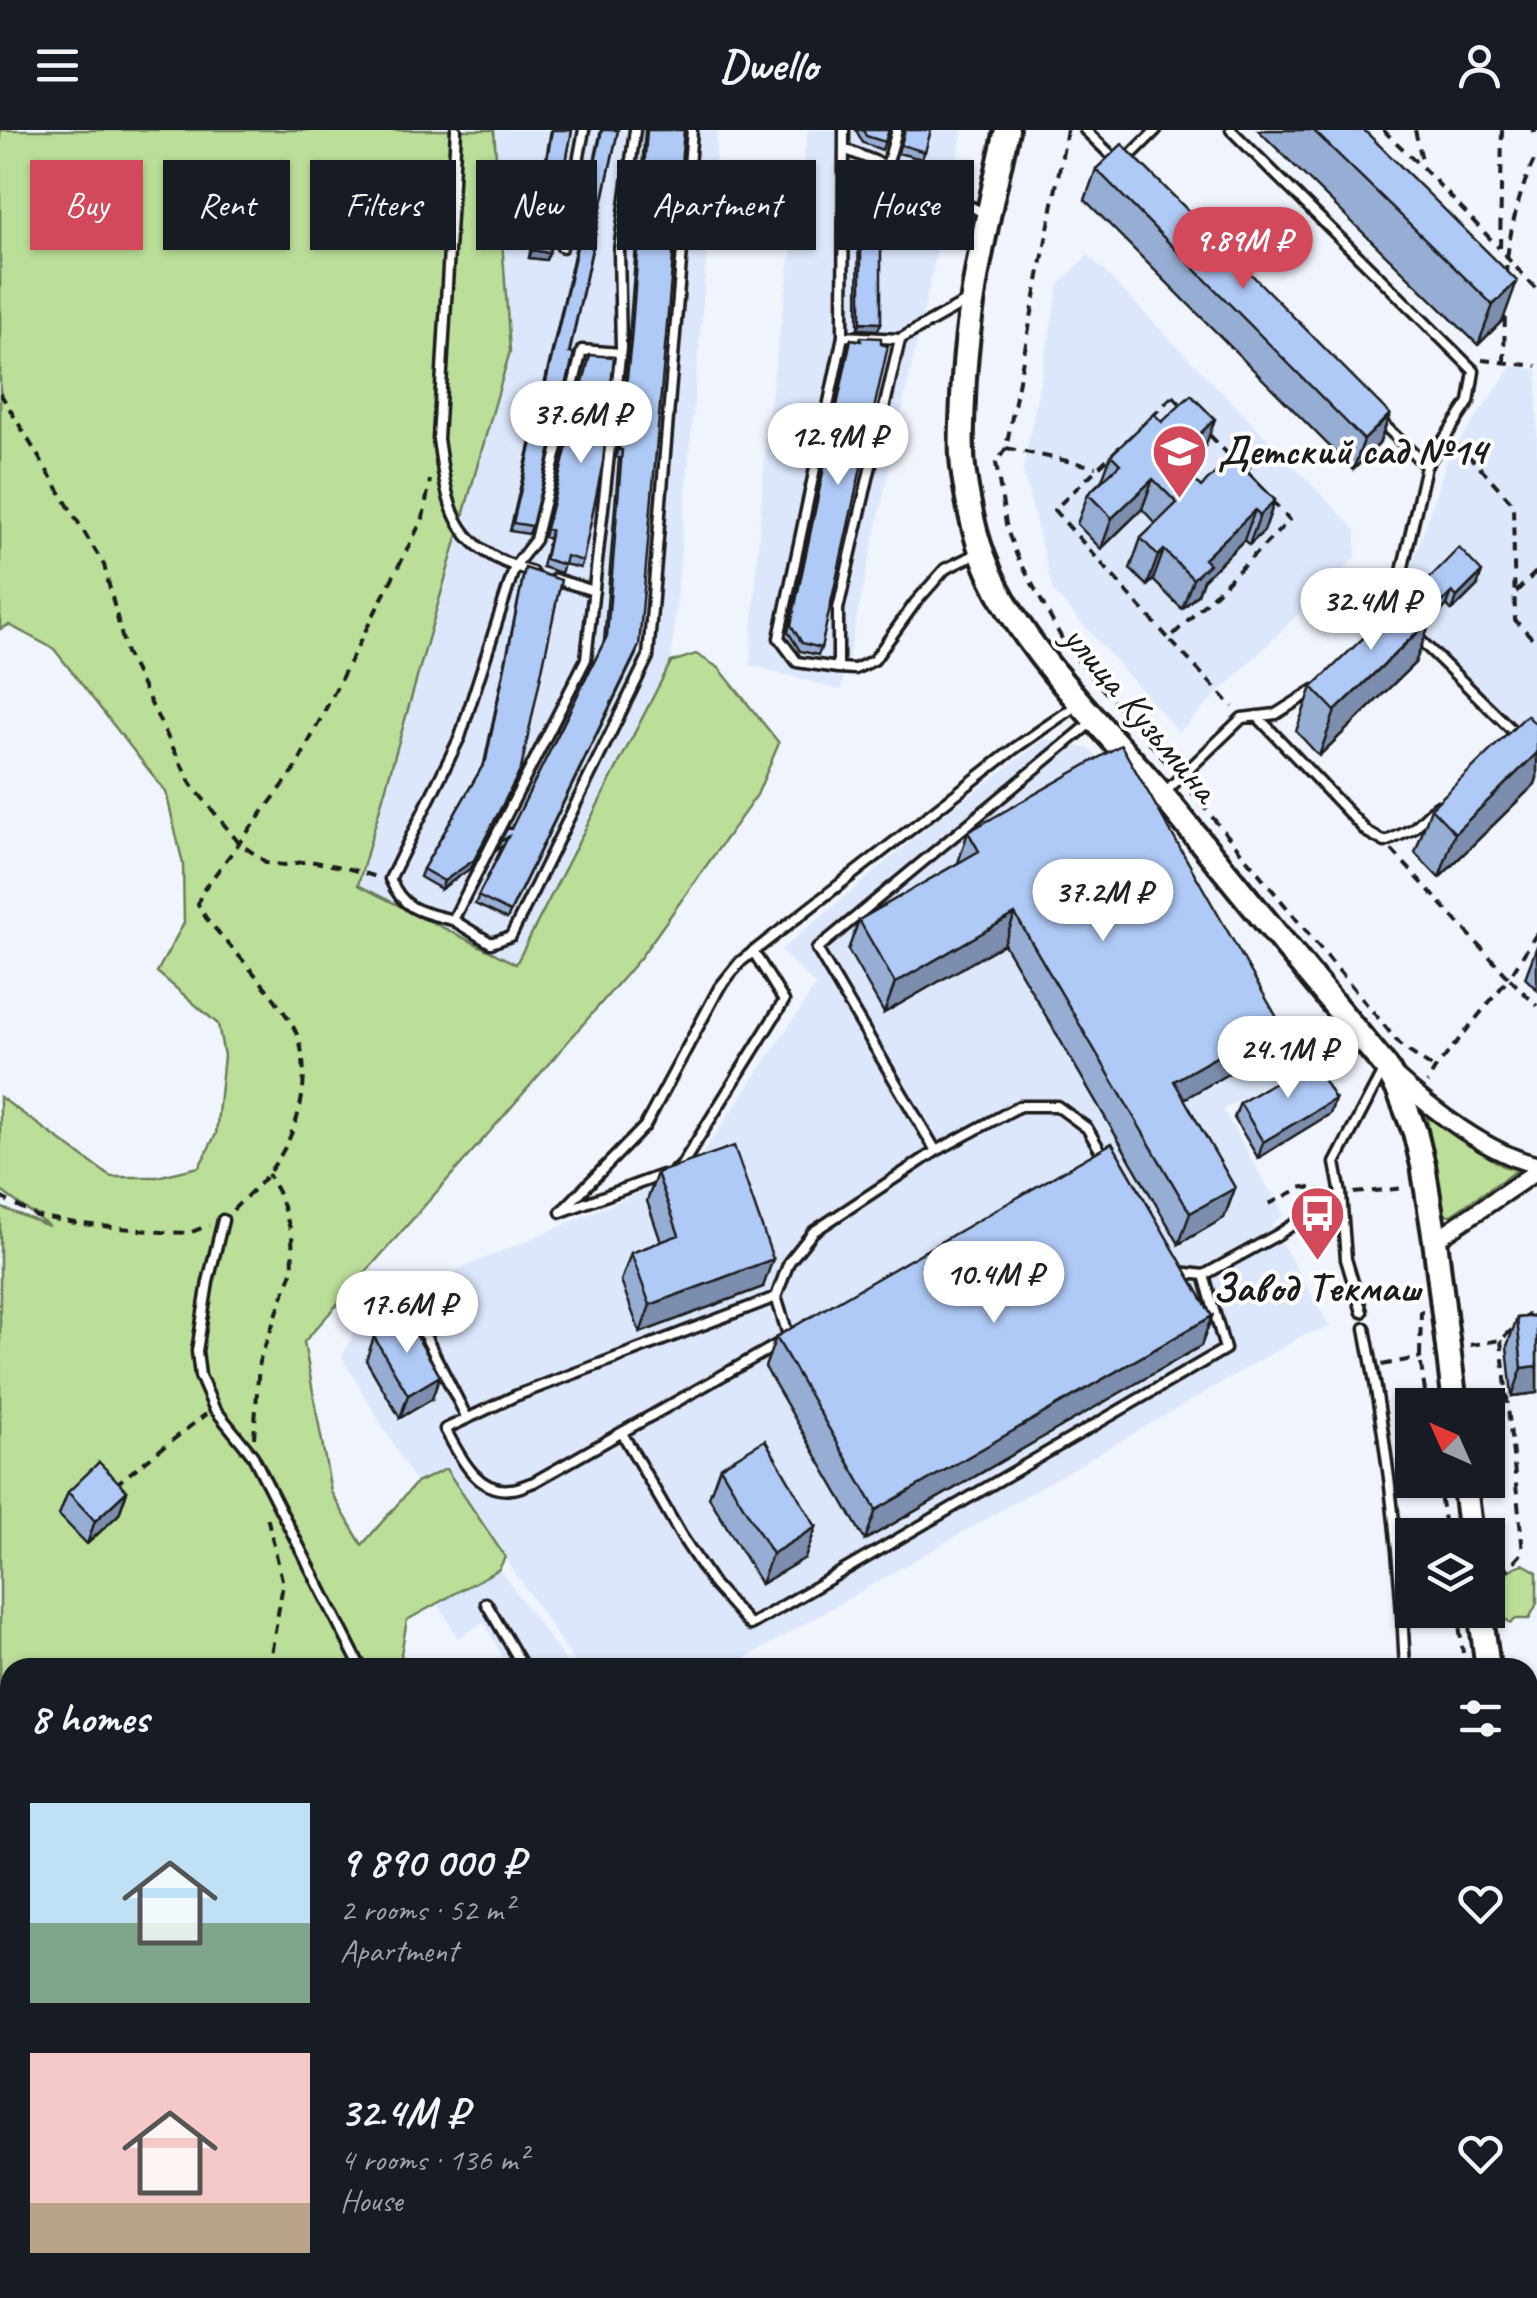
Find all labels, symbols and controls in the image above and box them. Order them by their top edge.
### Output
text: Dwello [720,37,817,94]
icon: menu [30,38,85,93]
icon: person [1452,38,1507,93]
chip: Buy [30,160,143,250]
chip: Rent [163,160,290,250]
chip: Filters [310,160,456,250]
chip: New [476,160,597,250]
chip: Apartment [617,160,816,250]
chip: House [836,160,974,250]
pin: 9.89M ₽ [1151,207,1335,292]
text: 9.89M ₽ [1195,219,1291,260]
pin: 37.6M ₽ [489,381,673,466]
text: 37.6M ₽ [532,393,630,434]
pin: 12.9M ₽ [746,403,930,488]
text: 12.9M ₽ [790,415,886,456]
school or university icon: Детский сад №14 [1149,421,1209,500]
place label: Детский сад №14 [1218,426,1491,476]
pin: 32.4M ₽ [1279,568,1463,653]
text: 32.4M ₽ [1322,580,1420,621]
street label: улица Кузьмина [1051,612,1232,815]
pin: 37.2M ₽ [1011,859,1195,944]
text: 37.2M ₽ [1054,871,1152,912]
pin: 24.1M ₽ [1196,1016,1380,1101]
text: 24.1M ₽ [1239,1028,1337,1069]
bus stop icon: Завод Текмаш [1287,1184,1347,1263]
pin: 10.4M ₽ [902,1241,1086,1326]
text: 10.4M ₽ [945,1253,1043,1294]
place label: Завод Текмаш [1213,1263,1423,1313]
pin: 17.6M ₽ [315,1271,499,1356]
text: 17.6M ₽ [358,1283,456,1324]
north arrow [1395,1388,1505,1498]
map controls [1395,1388,1505,1628]
button: layers [1395,1518,1505,1628]
icon: filters [1453,1691,1508,1746]
text: 8 homes [30,1692,149,1745]
text: 9 890 000 ₽ [340,1836,524,1889]
icon: home [110,1843,230,1963]
icon: heart [1453,1876,1508,1931]
text: 2 rooms · 52 m² [340,1889,513,1930]
text: Apartment [340,1930,458,1971]
text: 32.4M ₽ [340,2086,468,2139]
icon: home [110,2093,230,2213]
icon: heart [1453,2126,1508,2181]
text: 4 rooms · 136 m² [340,2139,527,2180]
text: House [340,2180,402,2221]

